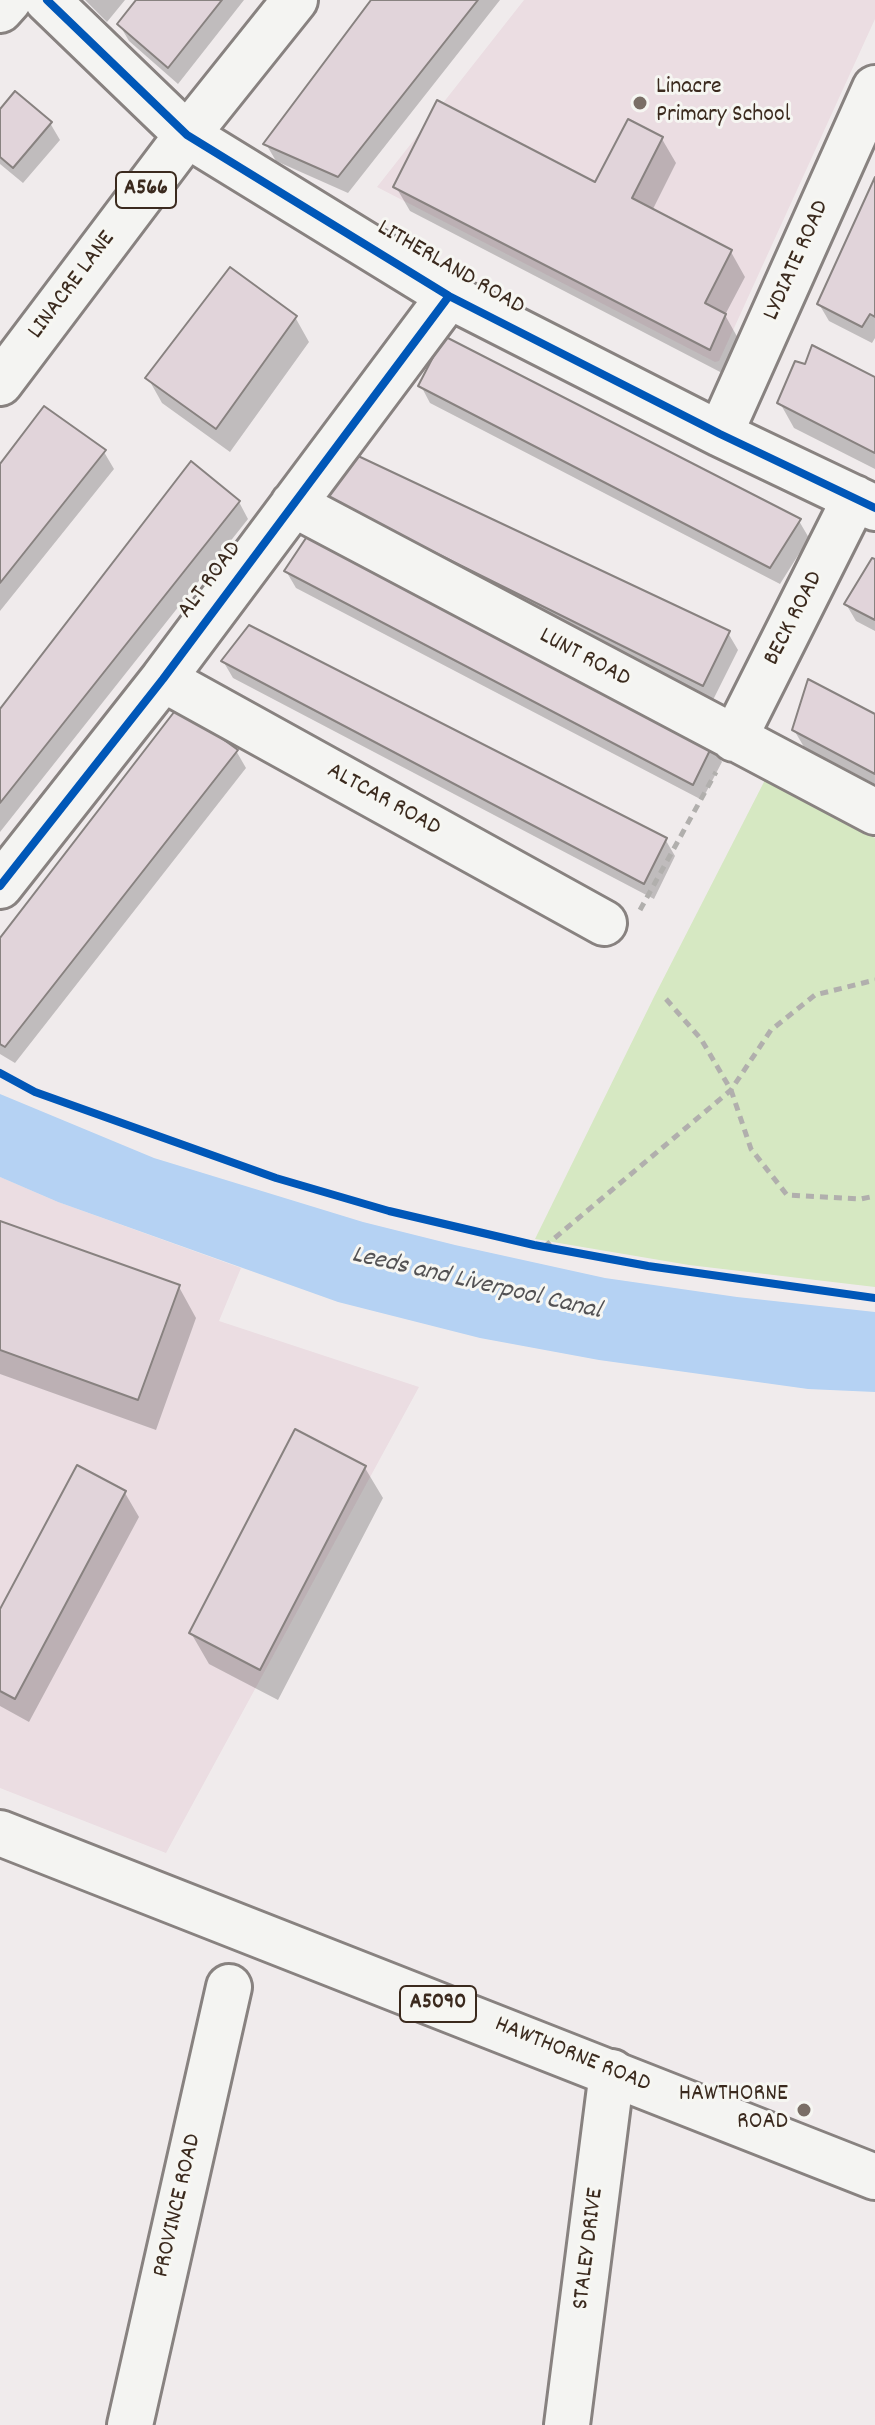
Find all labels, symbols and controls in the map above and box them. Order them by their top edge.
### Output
place label: Linacre Primary School [656,75,790,131]
marker: Linacre Primary School [631,94,649,112]
road number: A566 [116,172,176,208]
street label: LYDIATE ROAD [759,196,837,326]
street label: LITHERLAND ROAD [371,215,529,323]
street label: LINACRE LANE [23,226,123,346]
street label: ALT ROAD [173,537,249,625]
street label: BECK ROAD [759,567,831,671]
street label: LUNT ROAD [533,623,635,695]
street label: ALTCAR ROAD [321,758,445,844]
water label: Leeds and Liverpool Canal [348,1241,604,1329]
road number: A5090 [400,1986,476,2022]
street label: HAWTHORNE ROAD [490,2012,654,2100]
place label: HAWTHORNE ROAD [679,2082,788,2138]
marker: HAWTHORNE ROAD [795,2101,813,2119]
street label: PROVINCE ROAD [149,2131,209,2281]
street label: STALEY DRIVE [568,2187,612,2311]

